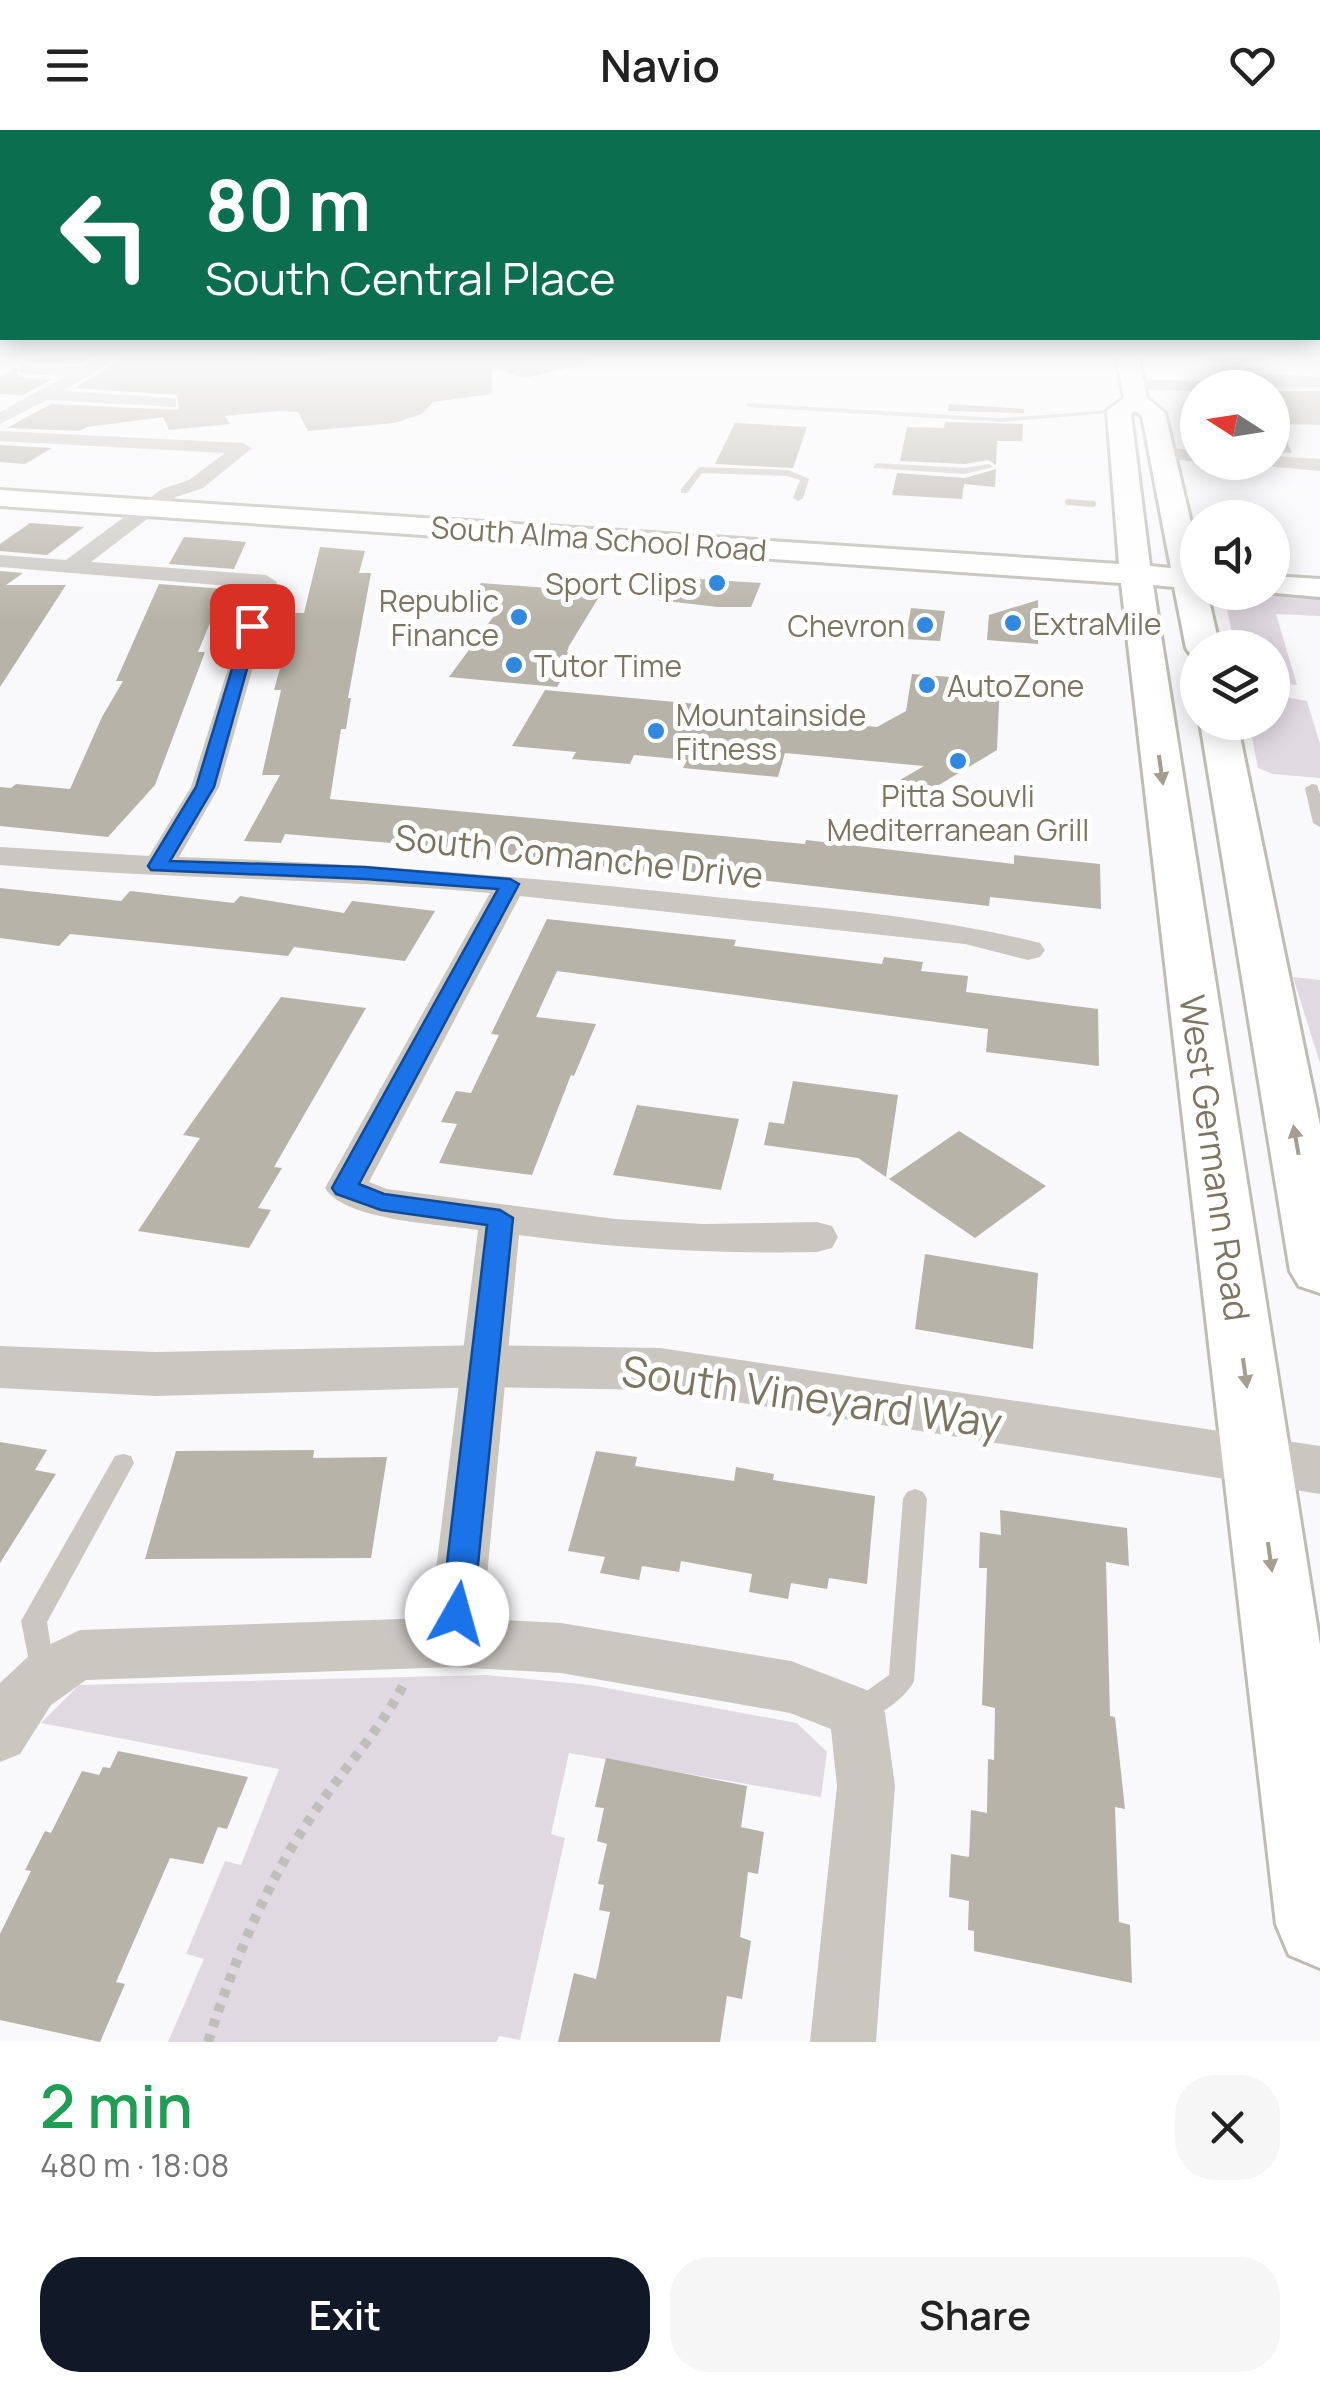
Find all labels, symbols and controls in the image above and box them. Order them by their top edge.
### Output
text: Navio [600,34,720,96]
icon: menu [40,38,95,93]
icon: heart [1225,38,1280,93]
text: 80 m [205,156,371,252]
icon: left [40,170,170,300]
text: South Central Place [205,247,615,309]
north arrow [1180,370,1290,480]
map controls [1180,370,1290,740]
button: sound [1180,500,1290,610]
street label: South Alma School Road [430,506,768,570]
place label: Sport Clips [545,563,697,604]
marker: Sport Clips [706,572,728,594]
place label: Republic Finance [379,580,499,655]
pin [210,584,295,669]
icon: arrive [225,599,280,654]
place label: ExtraMile [1033,603,1162,644]
place label: Chevron [787,605,905,646]
marker: Republic Finance [508,606,530,628]
marker: ExtraMile [1002,612,1024,634]
marker: Chevron [914,614,936,636]
button: layers [1180,630,1290,740]
place label: Tutor Time [534,645,682,686]
marker: Tutor Time [503,654,525,676]
place label: AutoZone [947,665,1084,706]
marker: AutoZone [916,674,938,696]
place label: Mountainside Fitness [676,694,866,769]
marker: Mountainside Fitness [645,720,667,742]
marker: Pitta Souvli Mediterranean Grill [947,750,969,772]
one-way arrow [1154,755,1170,786]
place label: Pitta Souvli Mediterranean Grill [827,775,1089,850]
street label: South Comanche Drive [393,813,765,899]
street label: West Germann Road [1168,992,1262,1324]
one-way arrow [1288,1124,1303,1155]
street label: South Vineyard Way [618,1341,1006,1451]
one-way arrow [1238,1357,1254,1389]
one-way arrow [1263,1542,1279,1573]
position arrow [405,1562,509,1666]
text: 2 min [40,2064,193,2146]
button: close [1175,2075,1280,2180]
text: 480 m · 18:08 [40,2143,229,2187]
button: Exit [40,2257,650,2372]
button: Share [670,2257,1280,2372]

